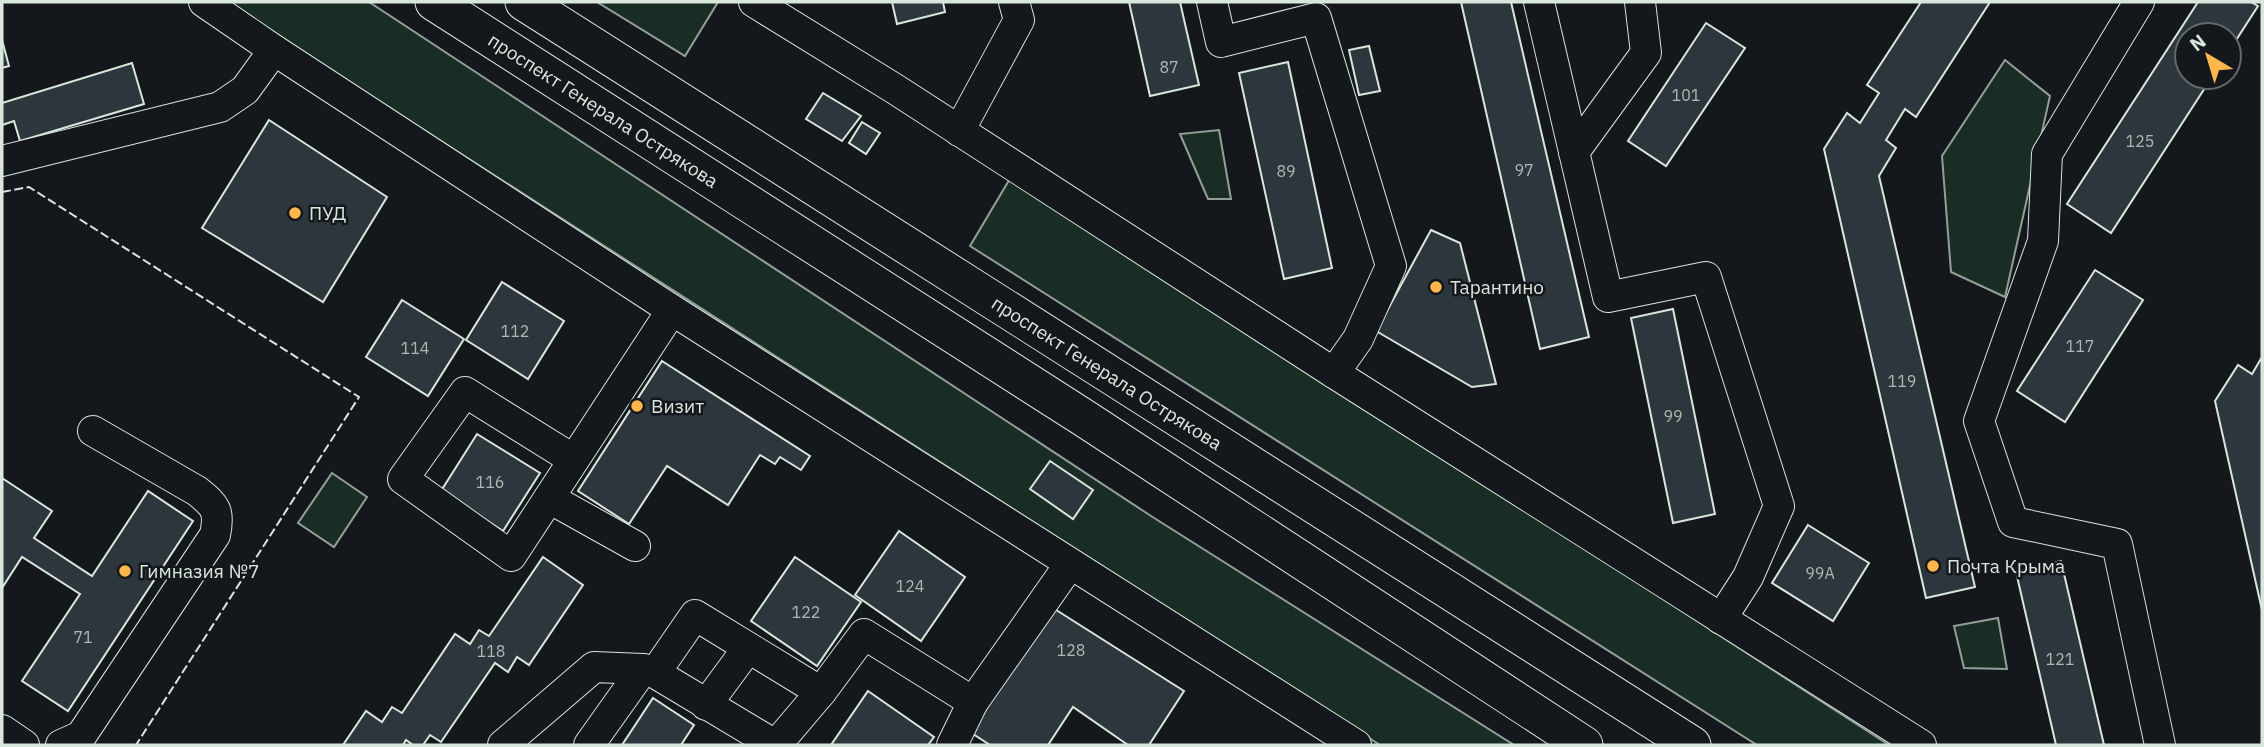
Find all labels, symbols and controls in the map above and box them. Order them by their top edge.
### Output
north arrow [2173,21,2243,91]
street label: проспект Генерала Острякова [484,28,723,193]
text: N [2185,29,2210,56]
house number: 87 [1159,57,1179,77]
house number: 101 [1672,85,1700,105]
house number: 125 [2126,131,2154,151]
house number: 97 [1514,160,1534,180]
house number: 89 [1276,161,1296,181]
place label: ПУД [309,201,346,225]
marker: ПУД [287,205,303,221]
place label: Тарантино [1450,275,1544,299]
marker: Тарантино [1428,279,1444,295]
street label: проспект Генерала Острякова [987,291,1227,455]
house number: 112 [501,321,529,341]
house number: 117 [2066,336,2094,356]
house number: 114 [401,338,429,358]
house number: 119 [1888,371,1916,391]
place label: Визит [651,394,704,418]
marker: Визит [629,398,645,414]
house number: 99 [1663,406,1683,426]
house number: 116 [476,472,504,492]
place label: Почта Крыма [1947,554,2065,578]
marker: Почта Крыма [1925,558,1941,574]
place label: Гимназия №7 [139,559,259,583]
marker: Гимназия №7 [117,563,133,579]
house number: 99А [1805,563,1835,583]
house number: 124 [896,576,924,596]
house number: 122 [792,602,820,622]
house number: 71 [73,627,93,647]
house number: 128 [1057,640,1085,660]
house number: 118 [477,641,505,661]
house number: 121 [2046,649,2074,669]

